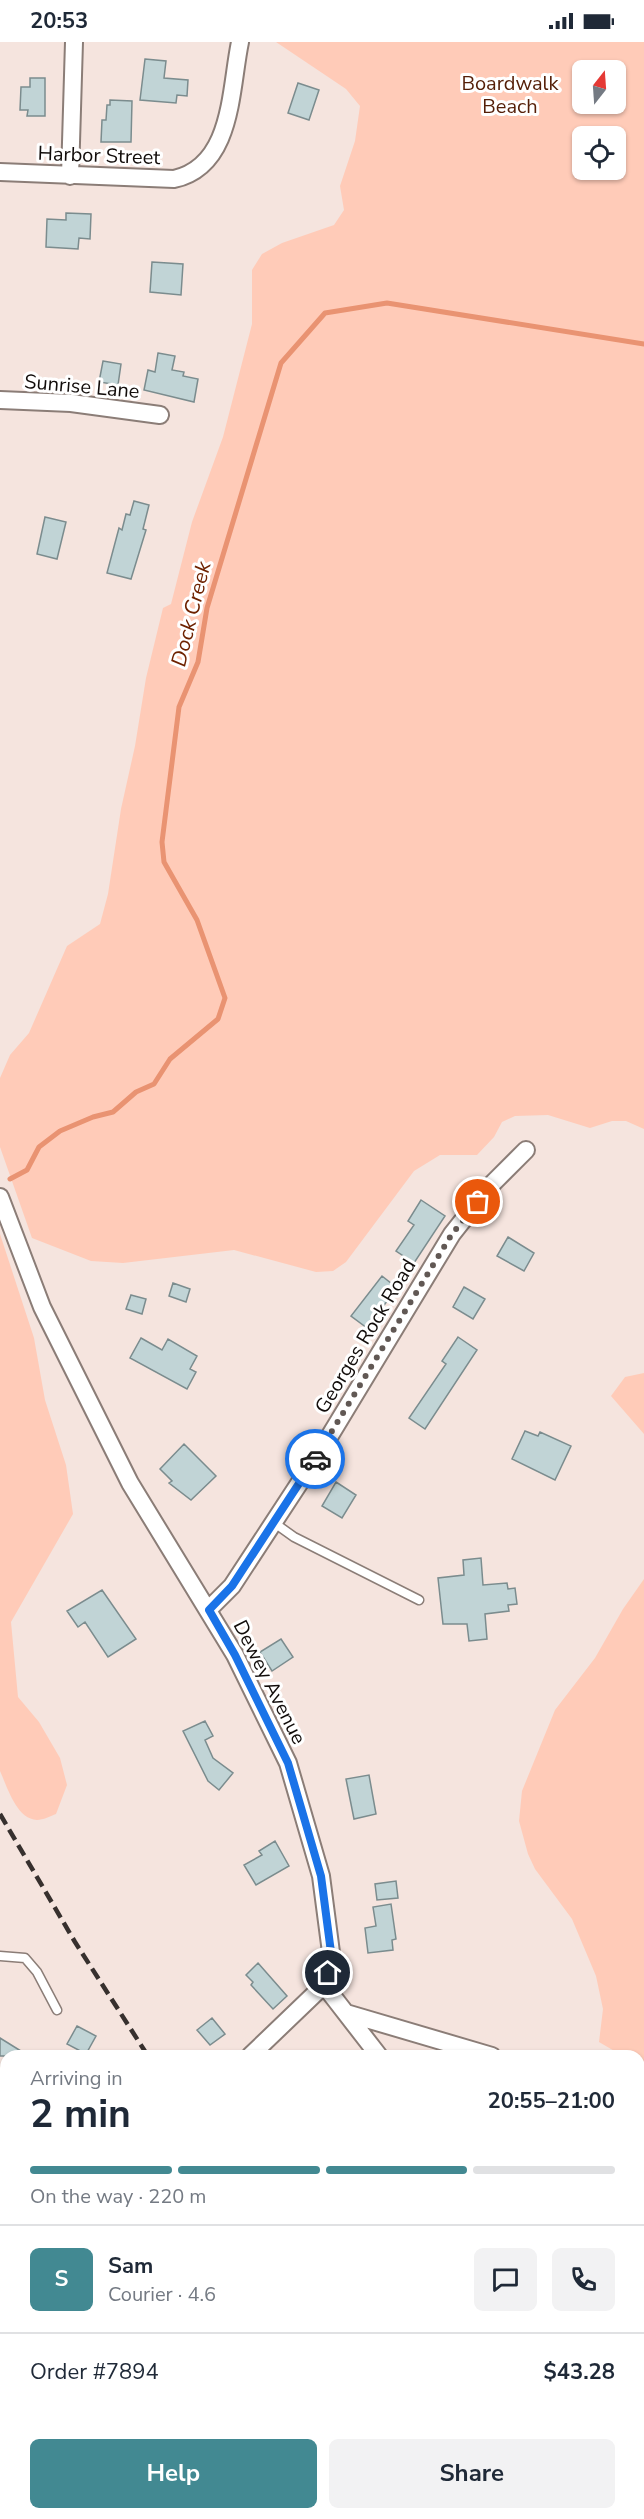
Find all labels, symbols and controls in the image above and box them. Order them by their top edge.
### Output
text: 20:53 [30,6,88,36]
north arrow [572,60,626,114]
map controls [572,60,626,180]
park label: Boardwalk Beach [461,70,560,120]
button: locate [572,126,626,180]
street label: Harbor Street [37,140,162,171]
street label: Sunrise Lane [23,368,141,405]
water label: Dock Creek [164,558,218,669]
pin [452,1176,503,1227]
icon: bag [461,1185,494,1218]
street label: Georges Rock Road [309,1254,422,1418]
courier [285,1429,345,1489]
icon: car [299,1443,332,1476]
street label: Dewey Avenue [227,1615,312,1749]
pin [302,1947,353,1998]
icon: home [311,1956,344,1989]
text: Arriving in [30,2065,123,2092]
text: 20:55–21:00 [487,2086,615,2116]
text: 2 min [30,2088,131,2141]
text: On the way · 220 m [30,2183,206,2210]
button: chat [474,2248,537,2311]
button: phone [552,2248,615,2311]
text: Sam [108,2251,153,2281]
text: S [55,2264,68,2294]
text: Courier · 4.6 [108,2281,216,2308]
text: Order #7894 [30,2357,159,2387]
text: $43.28 [544,2357,615,2387]
button: Help [30,2439,317,2508]
button: Share [329,2439,615,2508]

